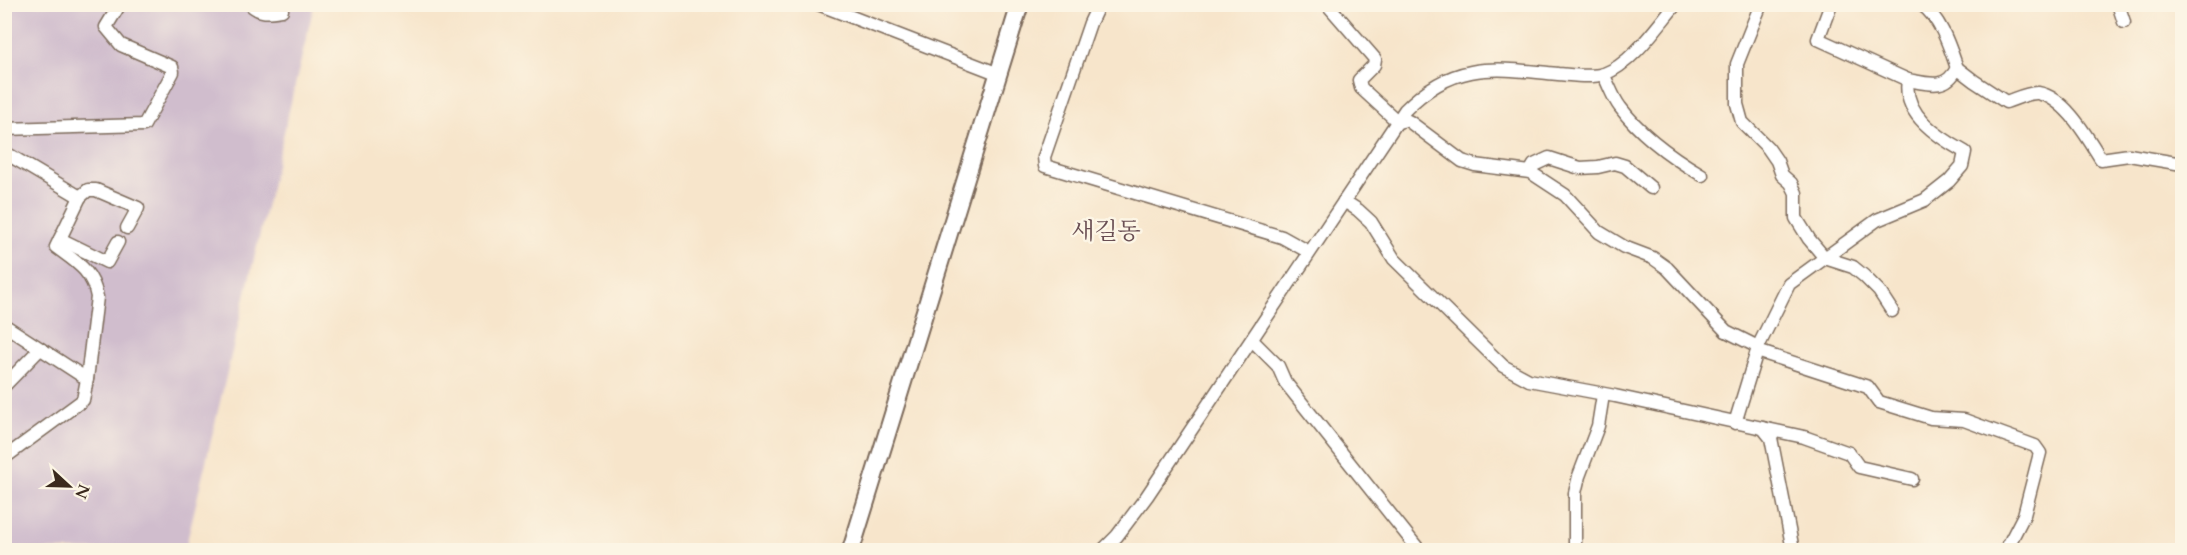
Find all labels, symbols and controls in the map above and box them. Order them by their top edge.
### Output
district label: 새길동 [1071,215,1141,248]
north arrow [39,456,99,516]
text: N [69,481,95,502]

